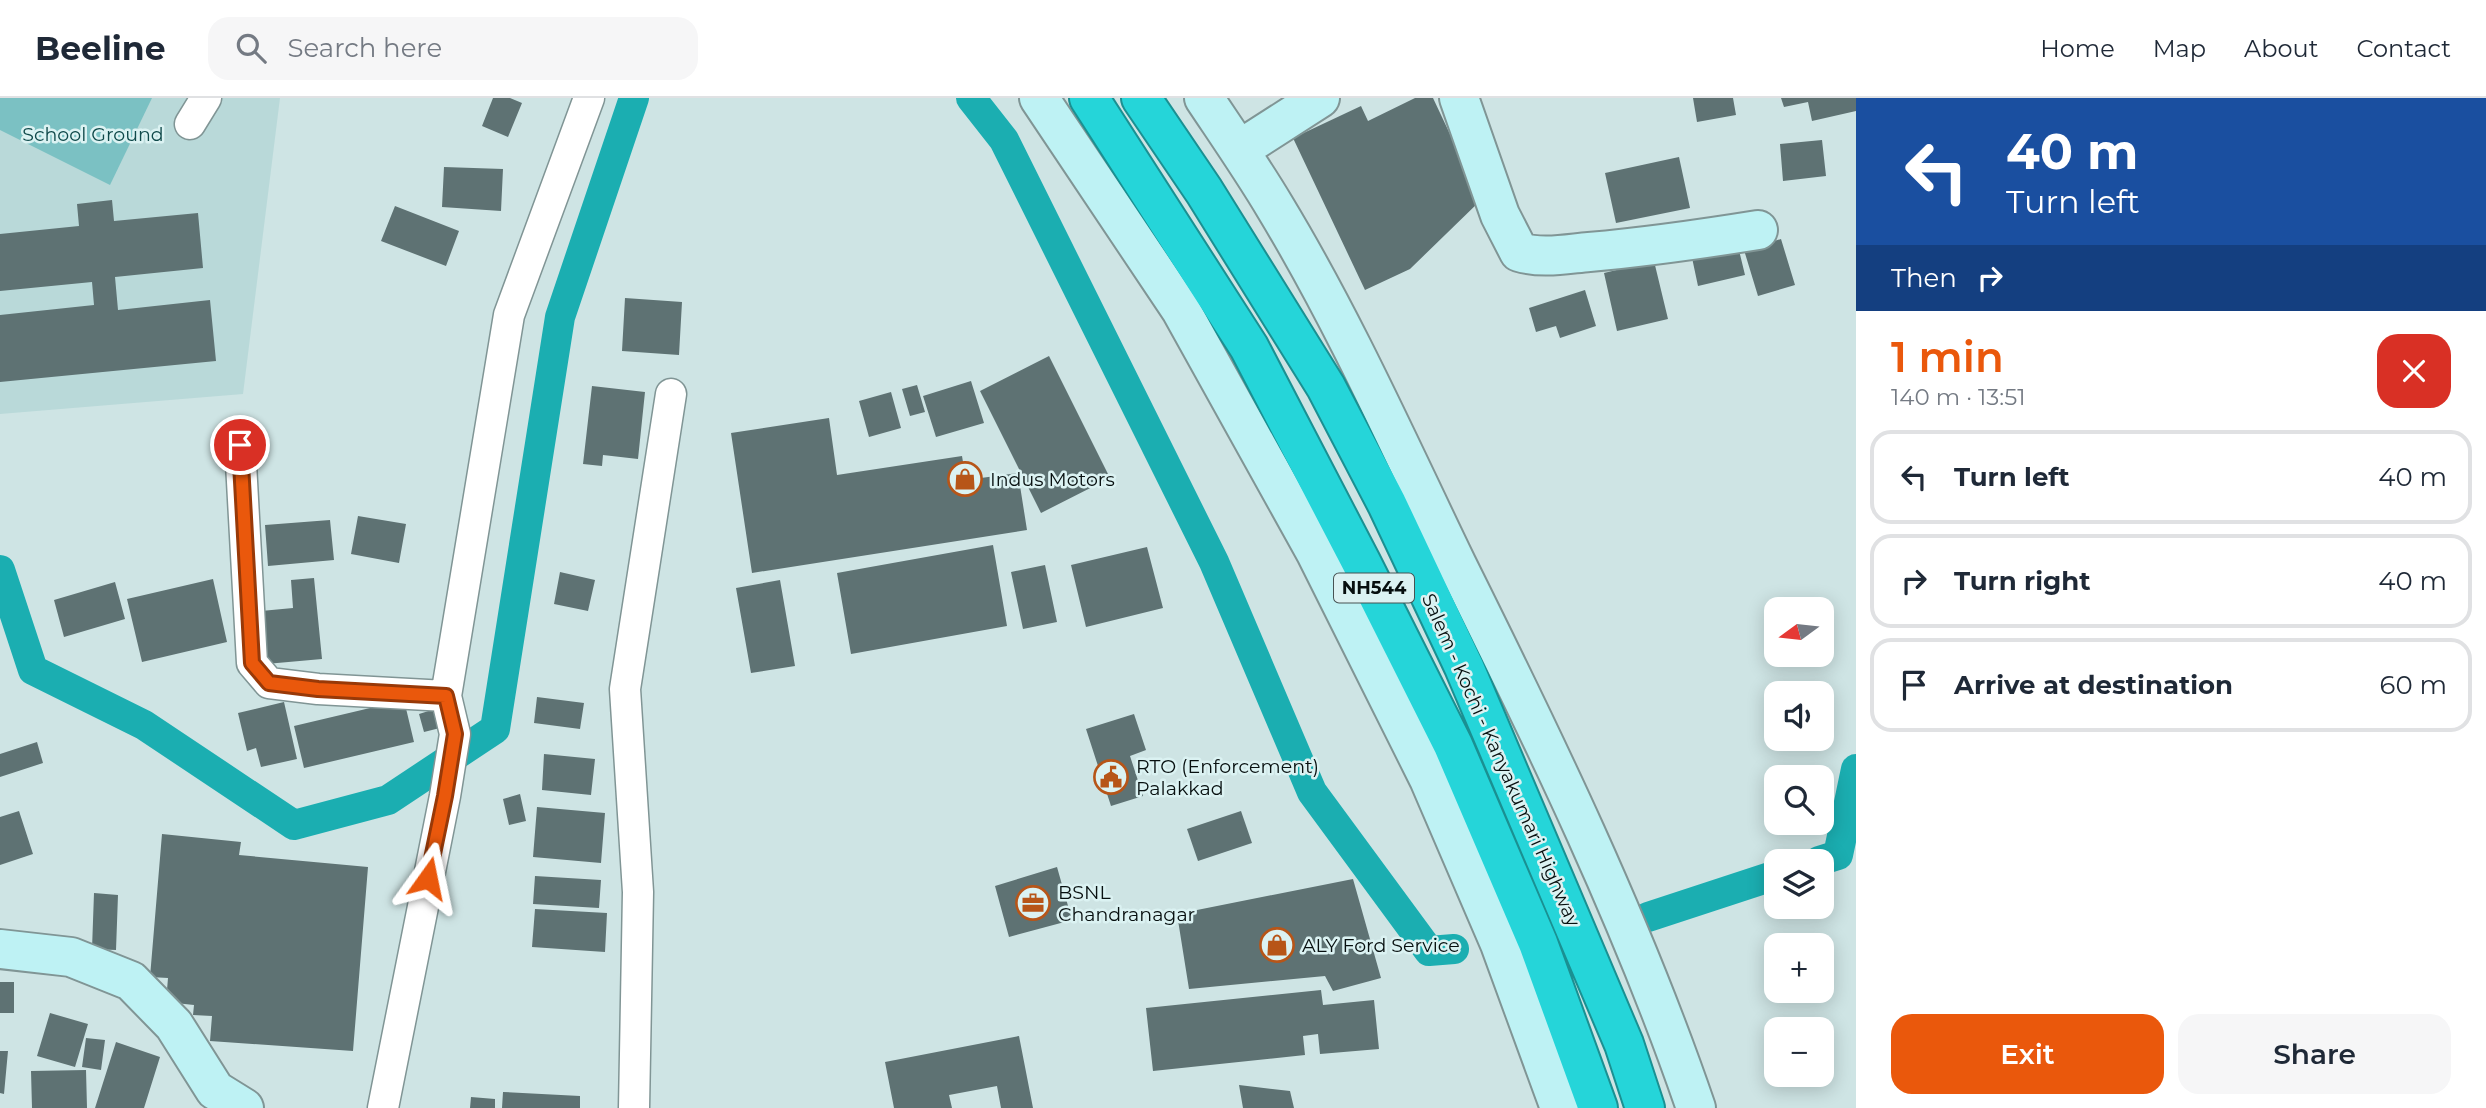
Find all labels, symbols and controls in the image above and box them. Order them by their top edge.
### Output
search box [208,17,698,80]
text: Beeline [35,28,166,68]
icon: search [232,29,270,67]
text: Search here [288,32,442,64]
text: Home [2040,34,2115,63]
text: Map [2153,34,2206,63]
text: About [2244,34,2318,63]
text: Contact [2356,34,2451,63]
text: 40 m [2006,122,2138,181]
park label: School Ground [22,123,164,146]
icon: left [1891,126,1982,217]
text: Turn left [2006,182,2140,221]
icon: right [1971,259,2009,297]
text: Then [1891,262,1957,294]
text: 1 min [1891,331,2004,383]
button: close [2377,334,2451,408]
text: 140 m · 13:51 [1891,383,2025,411]
pin [210,415,270,475]
icon: arrive [221,426,259,464]
icon: left [1895,458,1933,496]
shop icon: Indus Motors [946,460,984,498]
text: Turn left [1954,461,2070,493]
text: 40 m [2378,461,2447,493]
place label: Indus Motors [990,468,1115,491]
icon: right [1895,562,1933,600]
text: Turn right [1954,565,2090,597]
text: 40 m [2378,565,2447,597]
road number: NH544 [1334,574,1414,602]
street label: Salem - Kochi - Kanyakumari Highway [1417,590,1585,931]
north arrow [1764,597,1834,667]
map controls [1764,597,1834,1087]
icon: arrive [1895,666,1933,704]
text: Arrive at destination [1954,669,2233,701]
text: 60 m [2380,669,2447,701]
button: sound [1764,681,1834,751]
place label: RTO (Enforcement) Palakkad [1136,755,1319,800]
public building icon: RTO (Enforcement) Palakkad [1092,758,1130,796]
button: search [1764,765,1834,835]
position arrow [391,841,465,915]
button: layers [1764,849,1834,919]
place label: BSNL Chandranagar [1058,881,1195,926]
office icon: BSNL Chandranagar [1014,884,1052,922]
shop icon: ALY Ford Service [1258,926,1296,964]
button: + [1764,933,1834,1003]
place label: ALY Ford Service [1302,934,1460,957]
button: Exit [1891,1014,2164,1094]
button: Share [2178,1014,2451,1094]
button: − [1764,1017,1834,1087]

